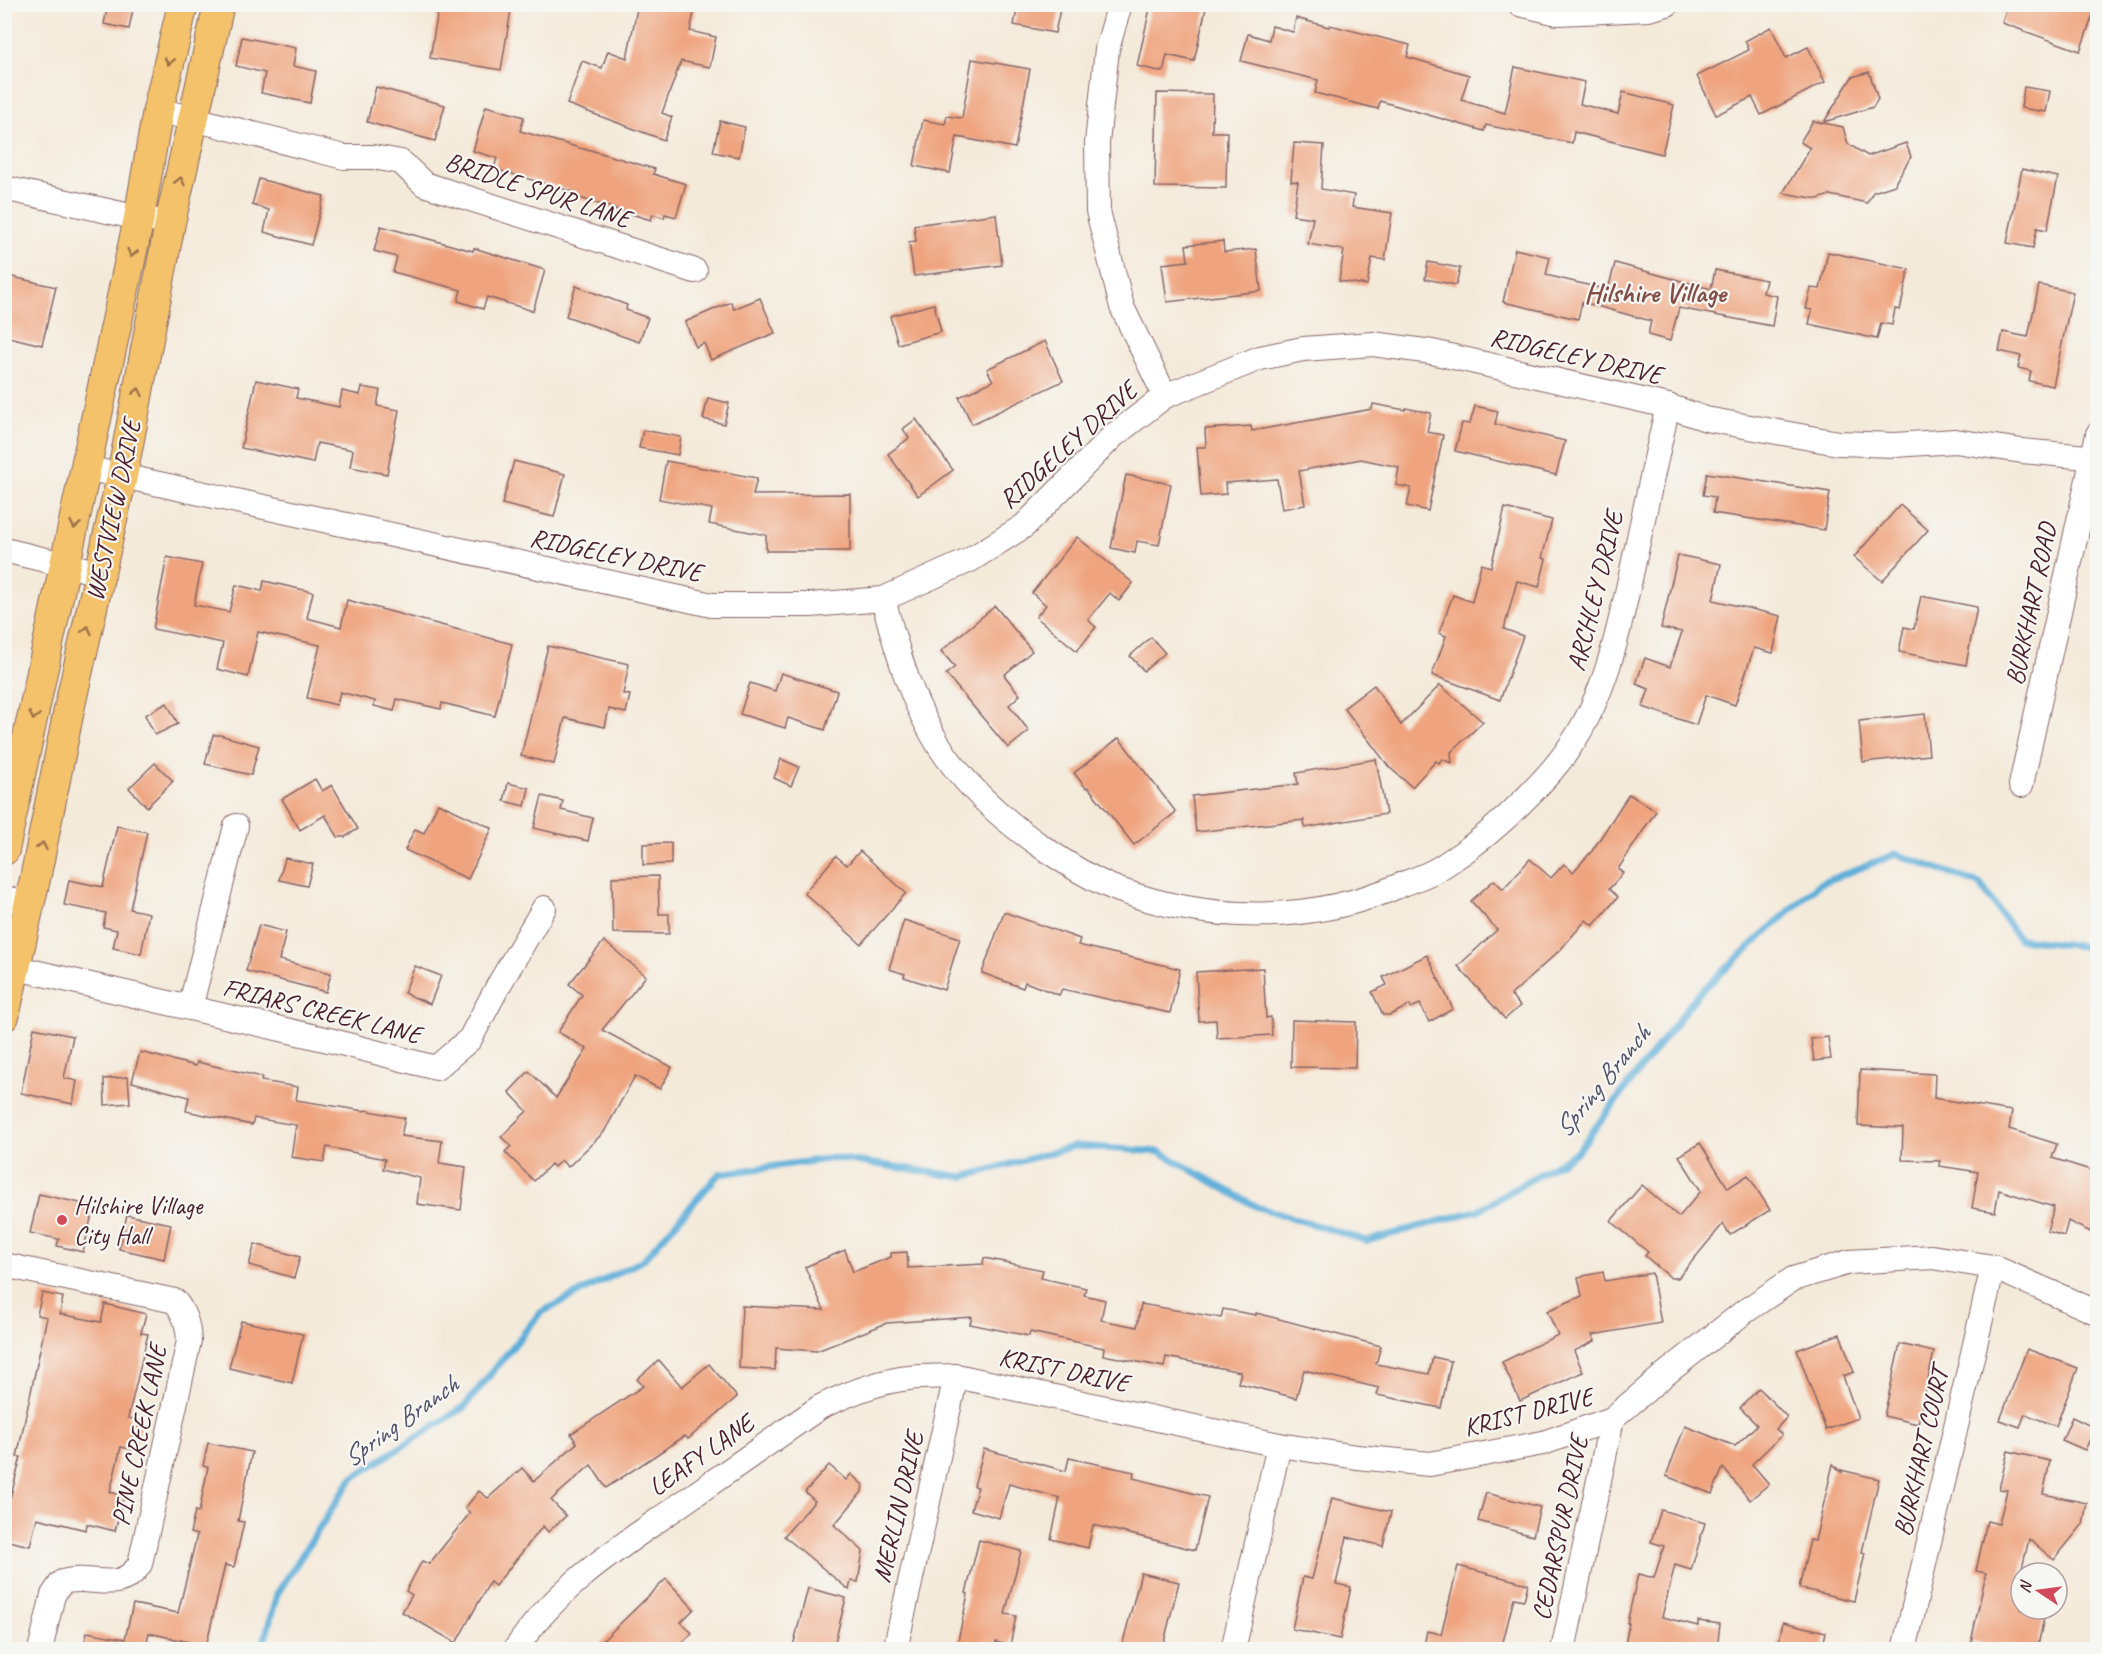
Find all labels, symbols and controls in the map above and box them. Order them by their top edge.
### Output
one-way arrow [164,56,177,66]
street label: BRIDLE SPUR LANE [441,144,638,237]
one-way arrow [172,176,185,186]
one-way arrow [126,248,139,258]
district label: Hilshire Village [1584,275,1728,310]
street label: RIDGELEY DRIVE [1487,320,1669,393]
street label: RIDGELEY DRIVE [992,372,1147,516]
one-way arrow [131,388,144,398]
street label: WESTVIEW DRIVE [78,413,149,604]
street label: ARCHLEY DRIVE [1559,505,1632,674]
street label: BURKHART ROAD [1998,518,2065,688]
one-way arrow [69,520,82,530]
street label: RIDGELEY DRIVE [527,521,709,590]
one-way arrow [80,625,93,635]
one-way arrow [28,711,41,721]
one-way arrow [35,841,48,851]
street label: FRIARS CREEK LANE [220,970,428,1052]
water label: Spring Branch [1546,1017,1659,1144]
place label: Hilshire Village City Hall [74,1189,204,1252]
marker: Hilshire Village City Hall [55,1213,69,1227]
street label: PINE CREEK LANE [104,1338,175,1528]
street label: KRIST DRIVE [996,1340,1136,1401]
street label: BURKHART COURT [1886,1358,1958,1539]
water label: Spring Branch [335,1367,466,1474]
street label: KRIST DRIVE [1460,1379,1600,1444]
street label: LEAFY LANE [642,1405,763,1503]
street label: MERLIN DRIVE [865,1426,932,1585]
street label: CEDARSPUR DRIVE [1524,1429,1596,1623]
north arrow [2009,1561,2069,1621]
text: N [2015,1578,2037,1595]

